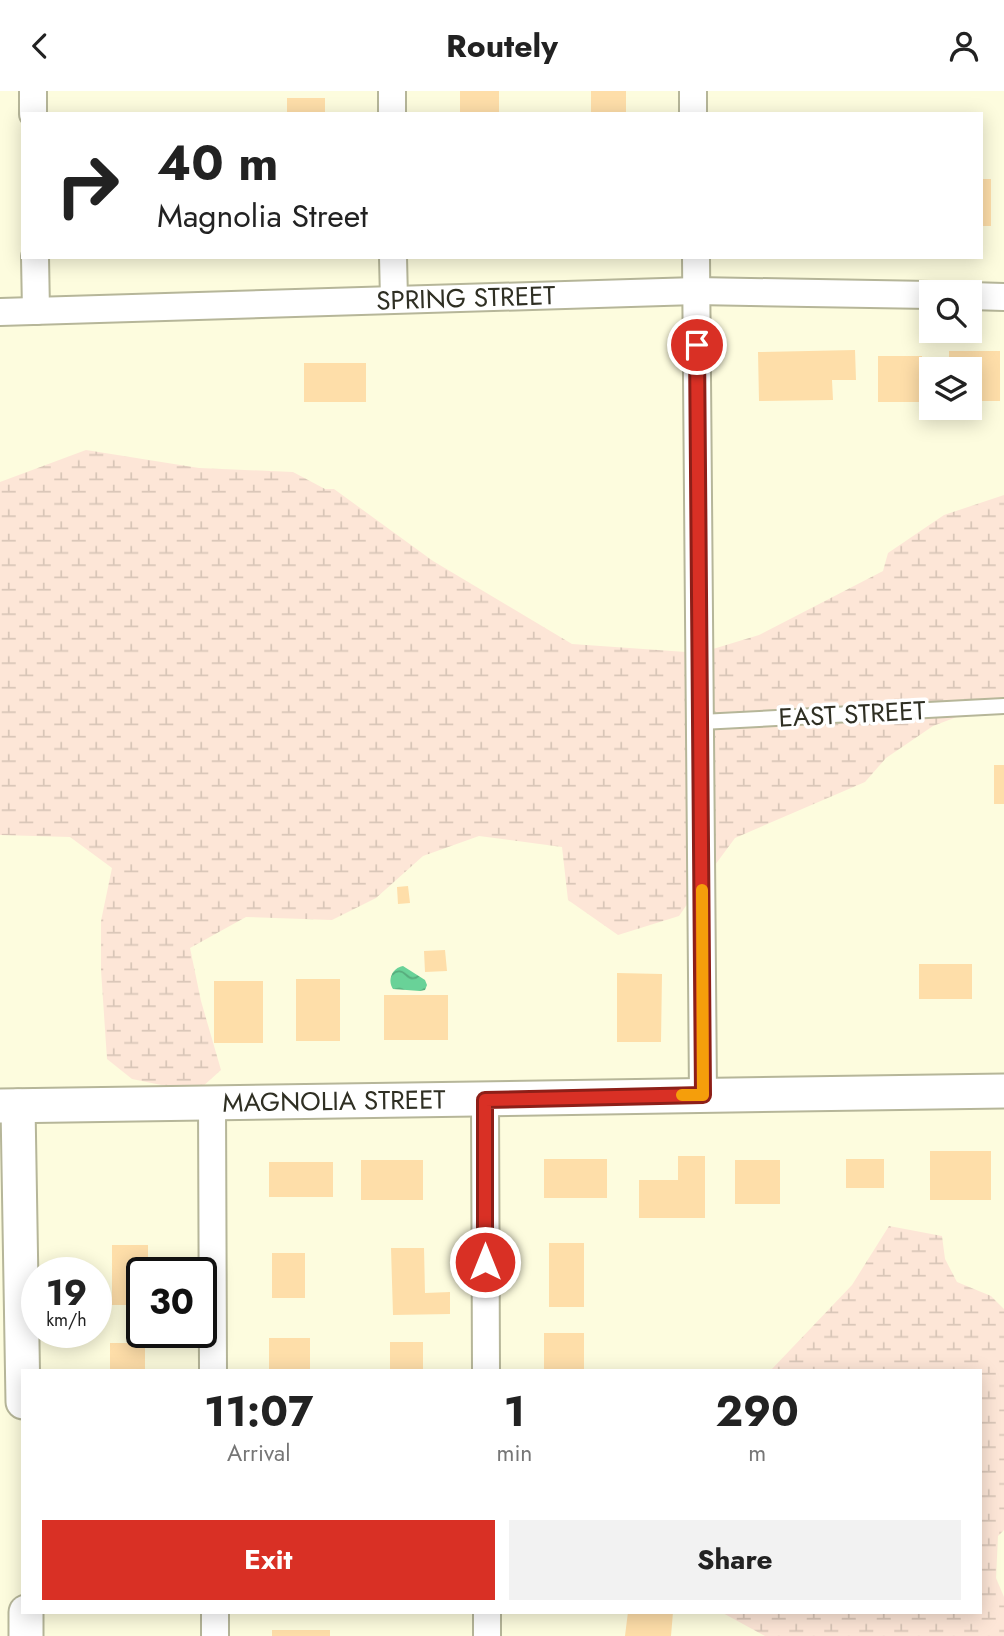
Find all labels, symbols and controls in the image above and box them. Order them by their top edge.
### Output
text: Routely [446,23,558,69]
icon: back [21,27,59,65]
icon: person [945,27,983,65]
text: 40 m [157,128,279,198]
icon: right [42,140,133,231]
text: Magnolia Street [157,193,368,239]
street label: SPRING STREET [376,276,556,320]
map controls [919,280,982,420]
button: search [919,280,982,343]
pin [667,315,727,375]
icon: arrive [678,326,716,364]
button: layers [919,357,982,420]
street label: EAST STREET [778,691,926,737]
street label: MAGNOLIA STREET [222,1080,446,1122]
position arrow [448,1225,522,1299]
speed limit sign: 30 [126,1257,217,1348]
text: 19 [46,1268,87,1318]
text: km/h [46,1307,87,1333]
text: 11:07 [204,1381,313,1442]
text: 1 [504,1381,525,1442]
text: 290 [715,1381,799,1442]
text: Arrival [227,1436,290,1470]
text: min [496,1436,532,1470]
text: m [748,1436,766,1470]
button: Exit [42,1520,495,1600]
button: Share [509,1520,961,1600]

